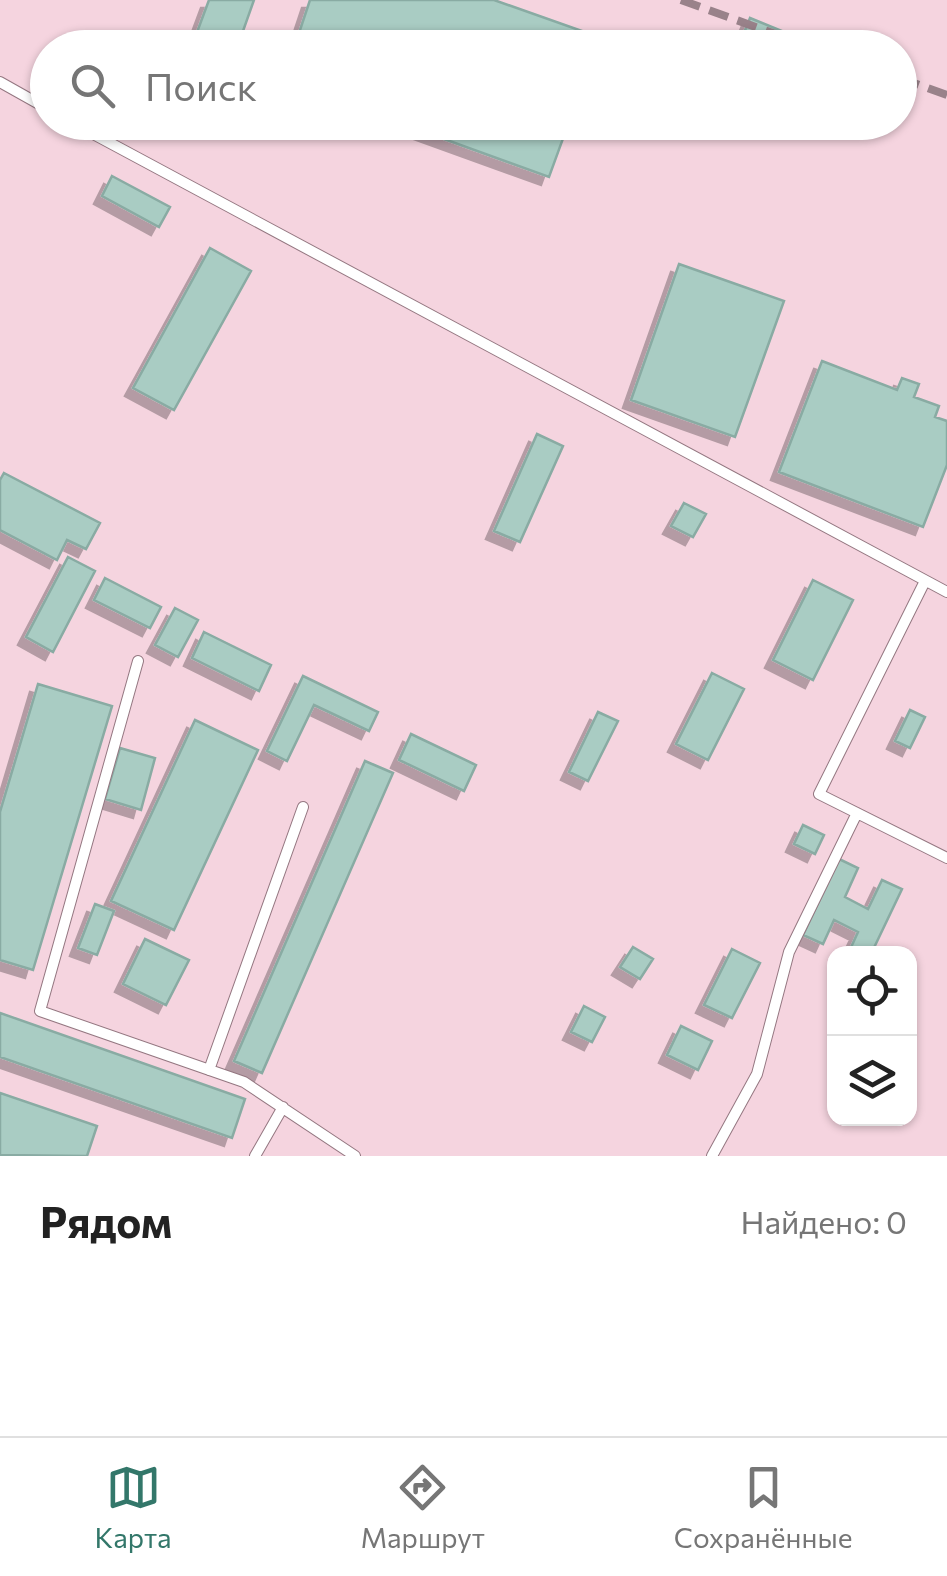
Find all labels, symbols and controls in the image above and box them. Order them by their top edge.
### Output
search box [30,30,917,140]
icon: search [65,58,120,113]
text: Поиск [145,62,257,109]
map controls [827,946,917,1126]
button: locate [827,946,917,1036]
button: layers [827,1036,917,1126]
text: Рядом [40,1195,172,1247]
text: Найдено: 0 [741,1201,907,1241]
tab: Карта [94,1460,172,1554]
tab: Маршрут [361,1460,485,1554]
tab: Сохранённые [674,1460,853,1554]

